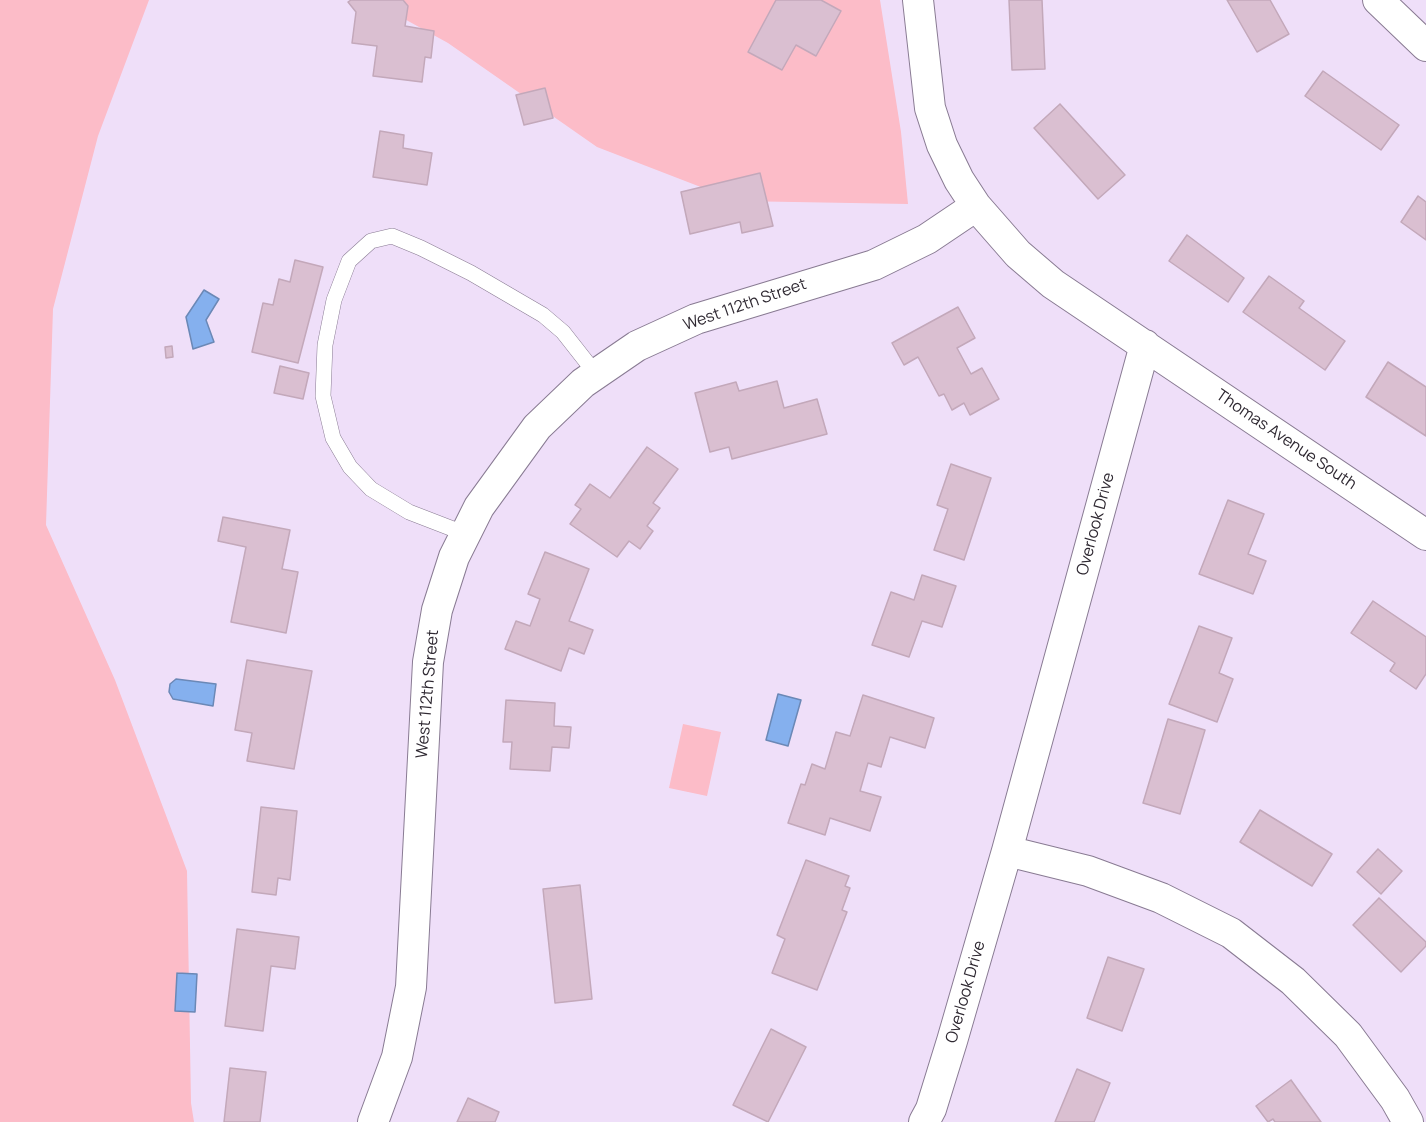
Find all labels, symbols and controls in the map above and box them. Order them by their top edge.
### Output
street label: West 112th Street [681,275,809,335]
street label: Thomas Avenue South [1212,386,1360,494]
street label: Overlook Drive [1073,470,1119,578]
street label: West 112th Street [413,629,443,759]
street label: Overlook Drive [942,939,990,1045]

